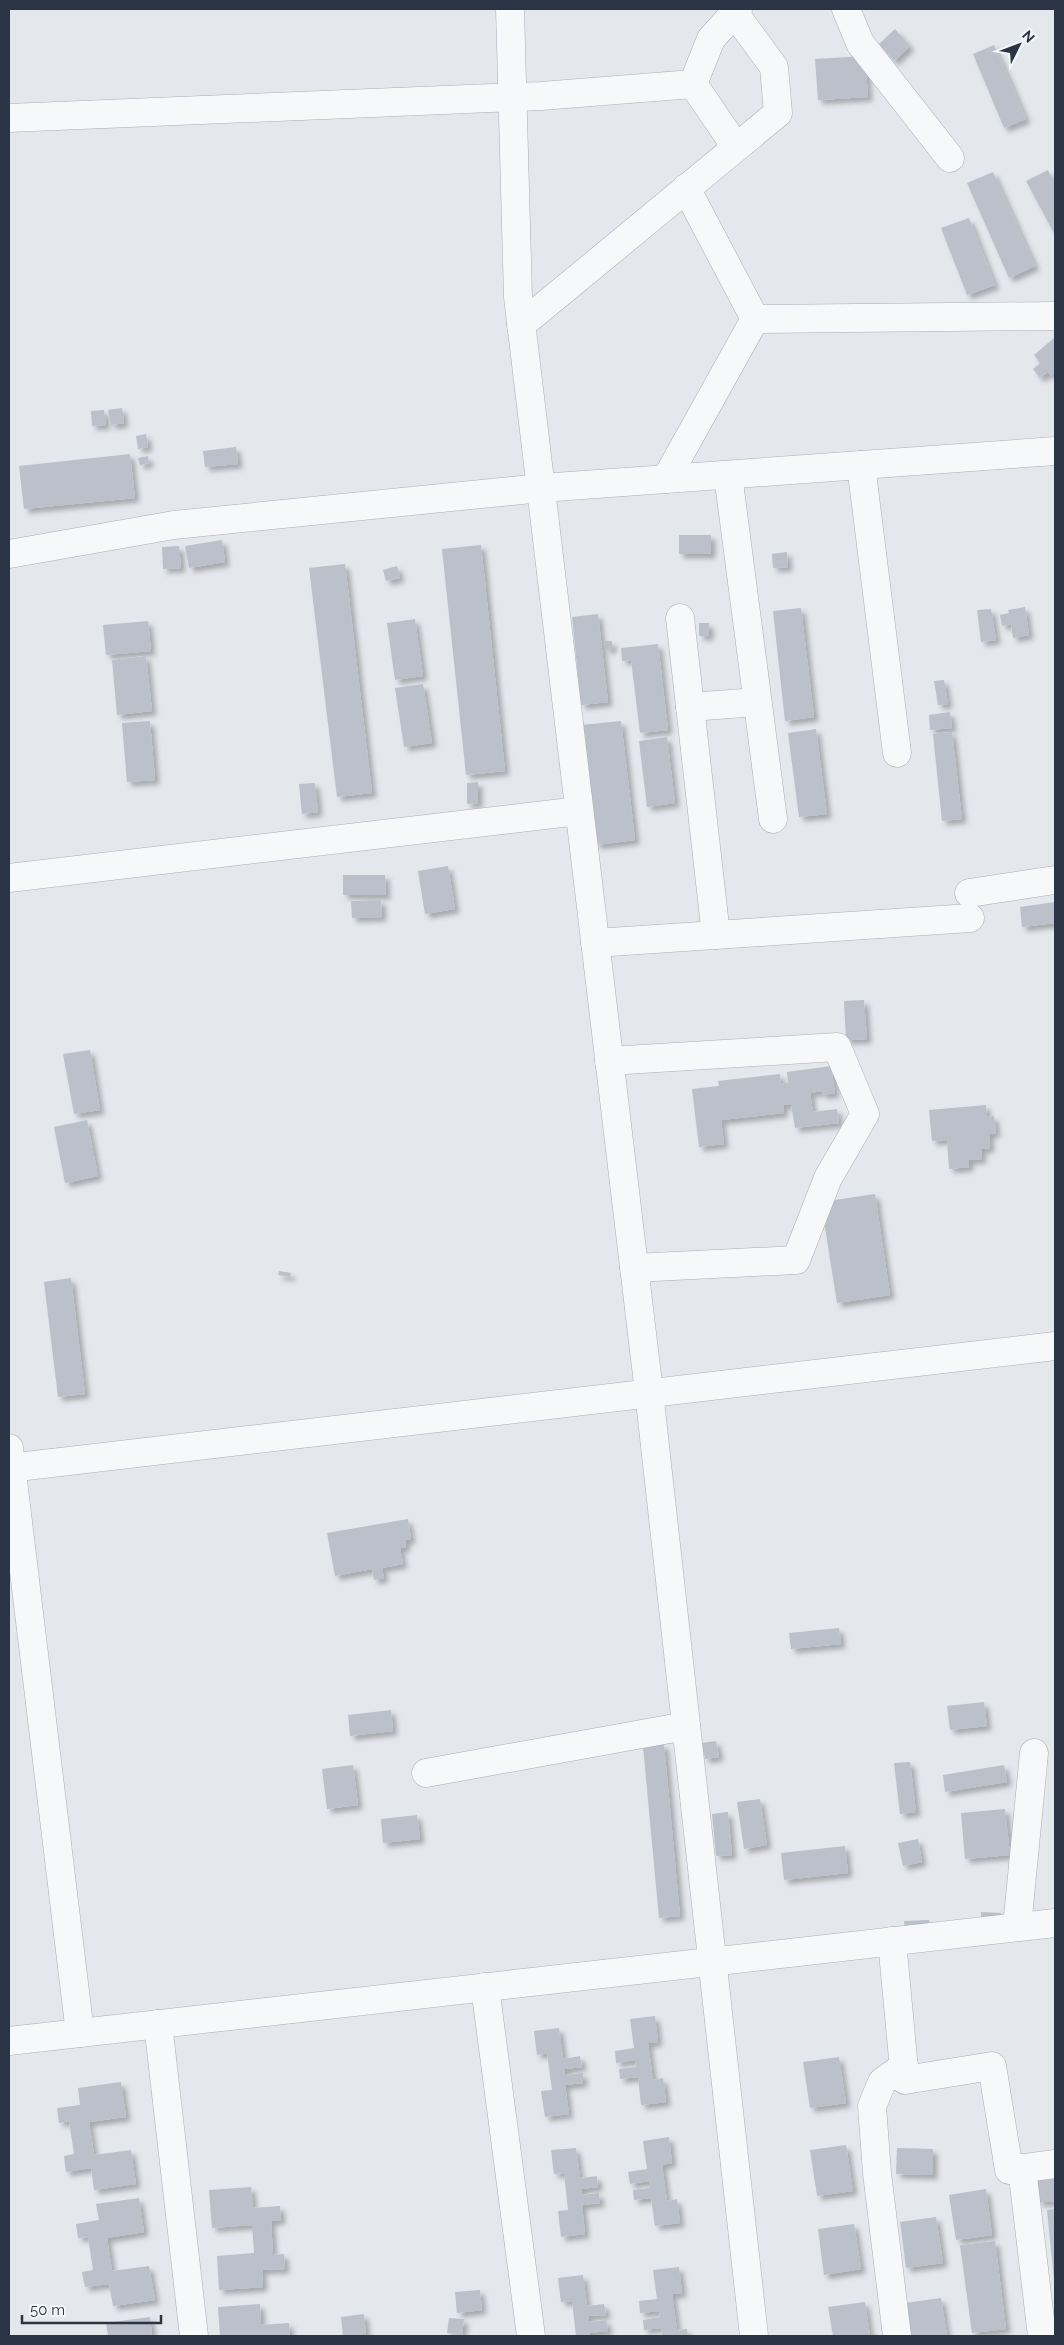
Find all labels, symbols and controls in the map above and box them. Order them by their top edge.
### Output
north arrow [994,20,1044,70]
text: N [1019,27,1038,46]
scale bar [22,2292,161,2324]
text: 50 m [30,2301,65,2319]

